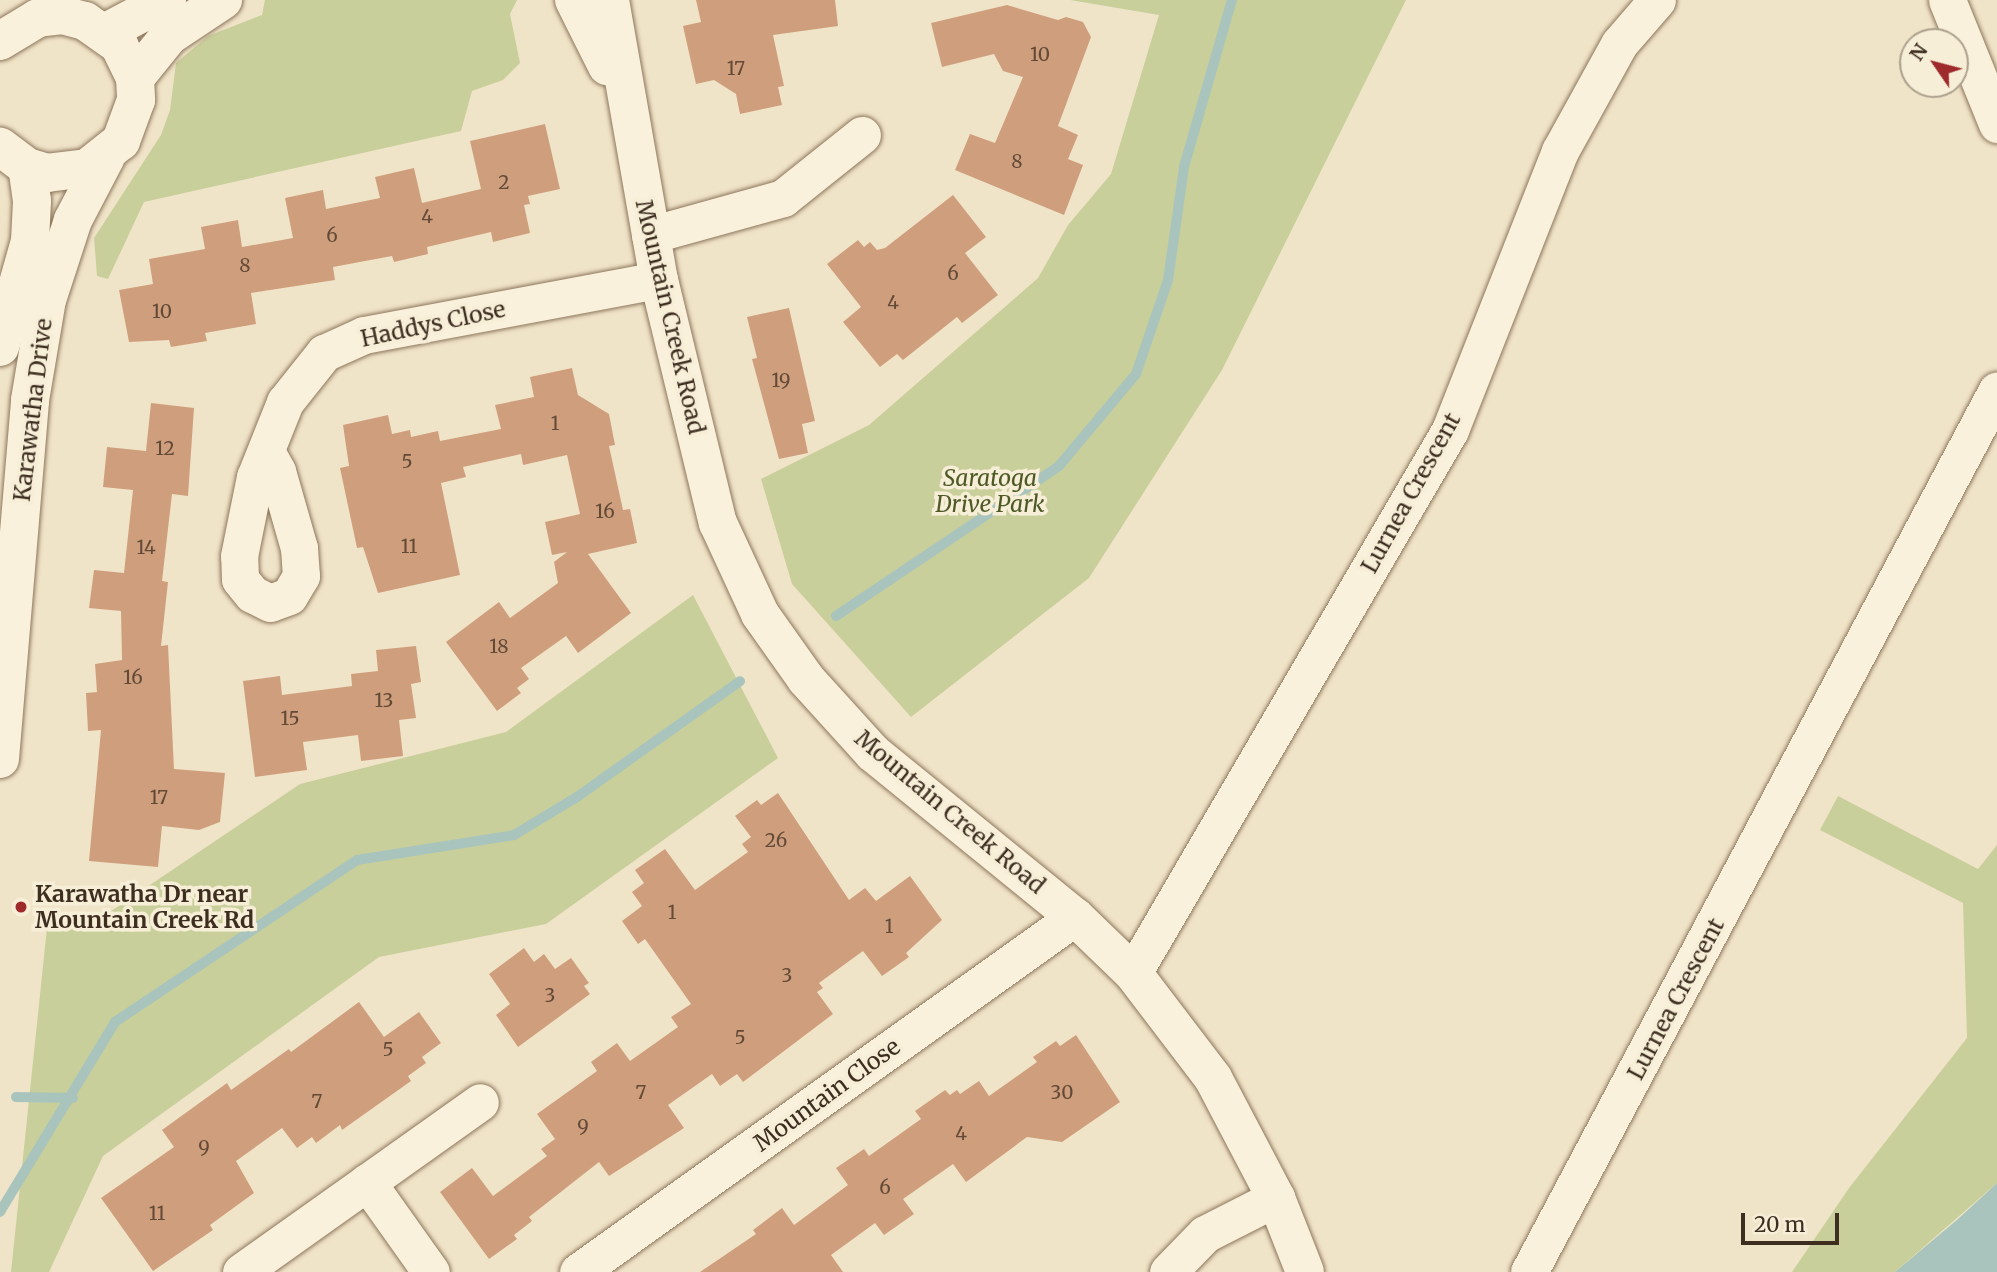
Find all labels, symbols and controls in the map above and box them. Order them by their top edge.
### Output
north arrow [1899,28,1969,98]
text: N [1904,39,1933,65]
house number: 10 [1030,44,1050,66]
house number: 17 [727,58,745,80]
house number: 8 [1011,151,1023,173]
house number: 2 [498,172,510,194]
street label: Mountain Creek Road [630,197,710,437]
house number: 4 [421,206,433,228]
house number: 6 [326,225,338,247]
house number: 8 [239,255,251,277]
house number: 6 [947,263,959,285]
house number: 4 [887,292,899,314]
street label: Haddys Close [358,295,508,353]
house number: 10 [152,301,172,323]
street label: Karawatha Drive [8,317,58,503]
house number: 19 [771,370,791,392]
street label: Lurnea Crescent [1356,408,1466,578]
house number: 1 [551,413,559,435]
house number: 12 [155,438,175,460]
house number: 5 [401,451,413,473]
park label: Saratoga Drive Park [935,464,1045,518]
house number: 16 [595,501,615,523]
house number: 11 [401,536,417,558]
house number: 14 [136,537,156,559]
house number: 18 [489,636,509,658]
house number: 16 [123,667,143,689]
house number: 13 [375,690,393,712]
house number: 15 [280,708,300,730]
street label: Mountain Creek Road [849,724,1051,900]
house number: 17 [150,787,168,809]
house number: 26 [765,830,787,852]
place label: Karawatha Dr near Mountain Creek Rd [35,880,254,934]
marker: Karawatha Dr near Mountain Creek Rd [13,899,29,915]
house number: 1 [668,902,676,924]
street label: Lurnea Crescent [1622,914,1730,1084]
house number: 1 [885,916,893,938]
house number: 3 [782,965,792,987]
house number: 3 [545,985,555,1007]
house number: 5 [734,1027,746,1049]
street label: Mountain Close [749,1033,905,1157]
house number: 5 [382,1039,394,1061]
house number: 7 [636,1082,646,1104]
house number: 30 [1051,1082,1073,1104]
house number: 7 [312,1091,322,1113]
house number: 9 [577,1116,589,1138]
house number: 4 [955,1123,967,1145]
house number: 9 [198,1137,210,1159]
house number: 6 [879,1177,891,1199]
scale bar [1745,1198,1843,1242]
house number: 11 [149,1203,165,1225]
text: 20 m [1754,1211,1805,1238]

